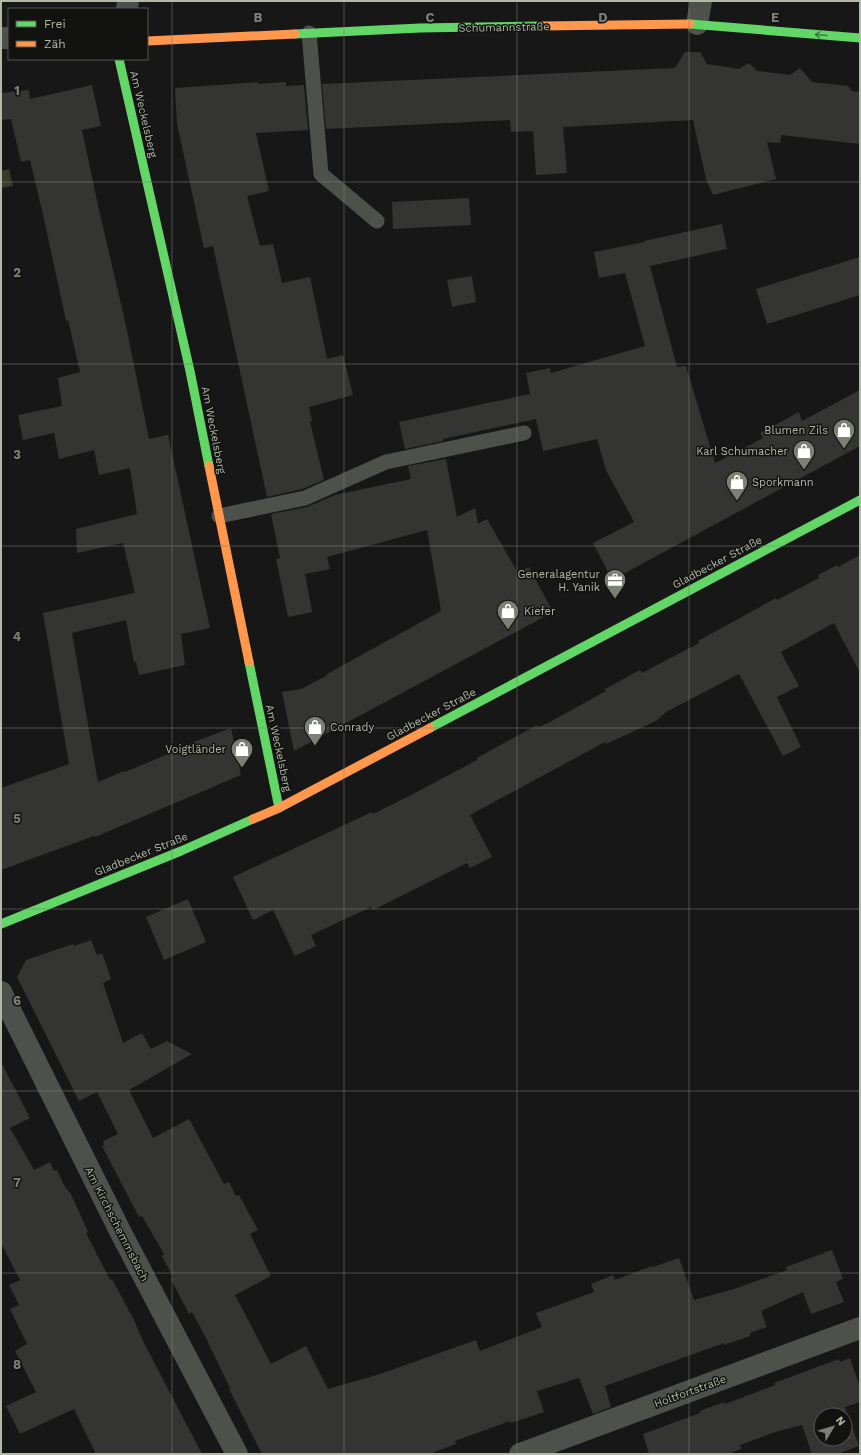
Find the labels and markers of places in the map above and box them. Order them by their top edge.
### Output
shop icon: Blumen Zils [831,417,857,450]
place label: Blumen Zils [764,424,828,437]
shop icon: Karl Schumacher [791,438,817,471]
place label: Karl Schumacher [696,445,789,458]
shop icon: Sporkmann [724,469,750,502]
place label: Sporkmann [752,476,814,489]
office icon: Generalagentur H. Yanik [602,567,628,600]
place label: Generalagentur H. Yanik [518,568,601,594]
shop icon: Kiefer [495,598,521,631]
place label: Kiefer [524,605,556,618]
shop icon: Conrady [302,714,328,747]
place label: Conrady [330,721,374,734]
shop icon: Voigtländer [229,736,255,769]
place label: Voigtländer [165,743,227,756]

